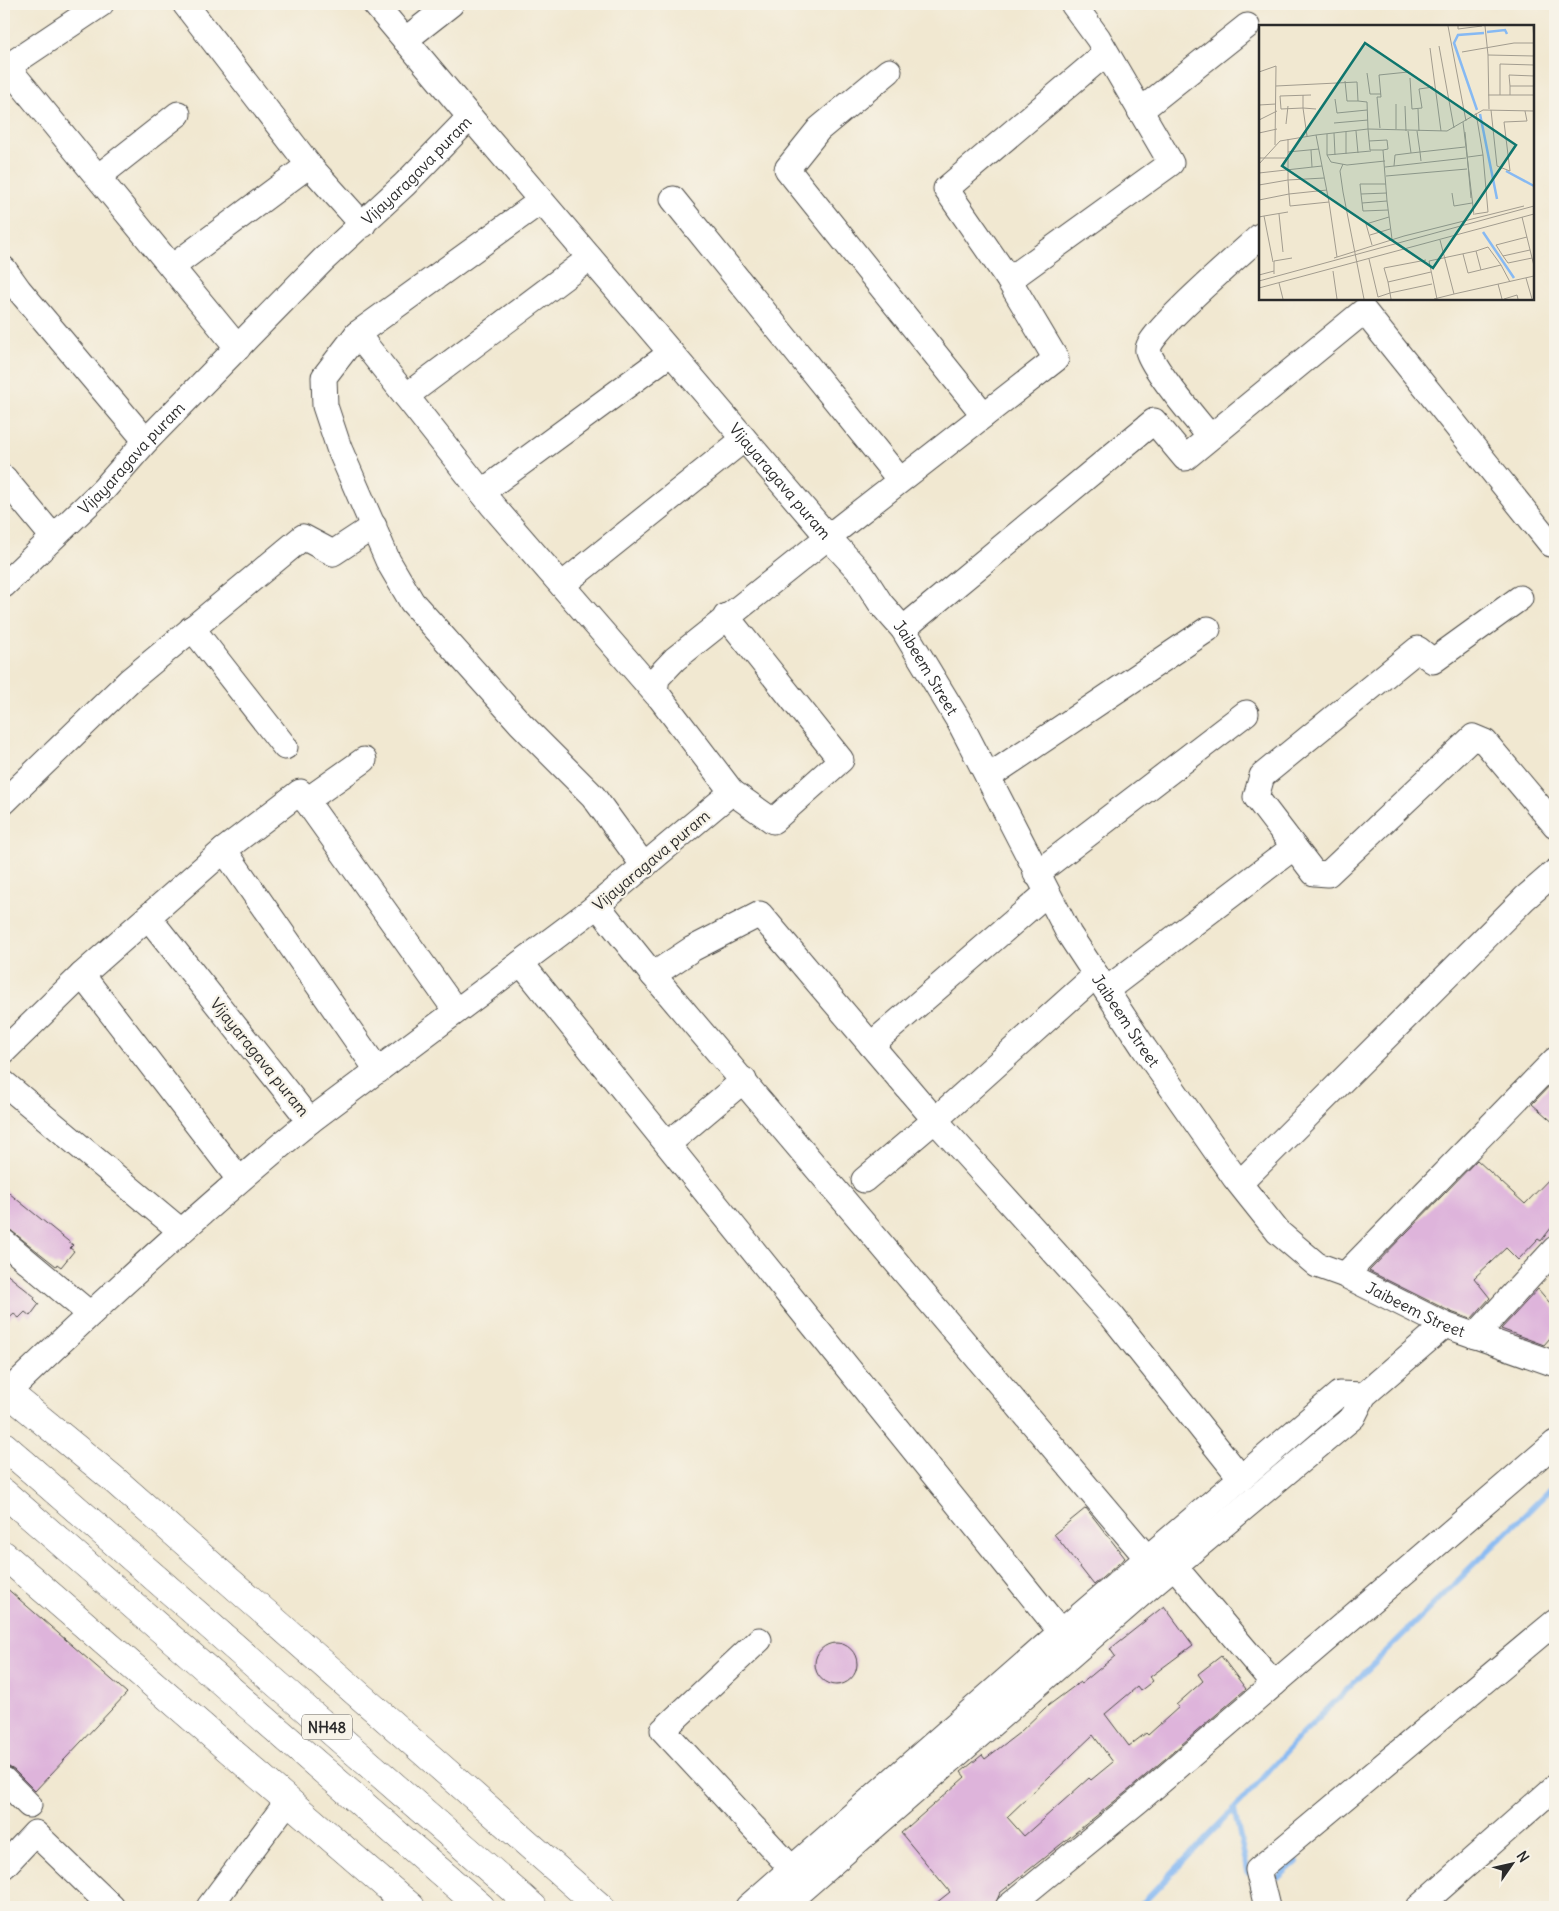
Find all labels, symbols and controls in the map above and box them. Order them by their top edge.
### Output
inset map [1259,25,1534,300]
street label: Vijayaragava puram [357,112,476,229]
street label: Vijayaragava puram [74,398,189,518]
street label: Vijayaragava puram [725,419,835,543]
street label: Jaibeem Street [890,616,963,719]
street label: Vijayaragava puram [588,805,714,915]
street label: Jaibeem Street [1088,970,1165,1071]
street label: Vijayaragava puram [206,994,314,1120]
street label: Jaibeem Street [1363,1277,1468,1341]
road number: NH48 [302,1714,352,1740]
north arrow [1486,1838,1536,1888]
text: N [1513,1848,1533,1866]

